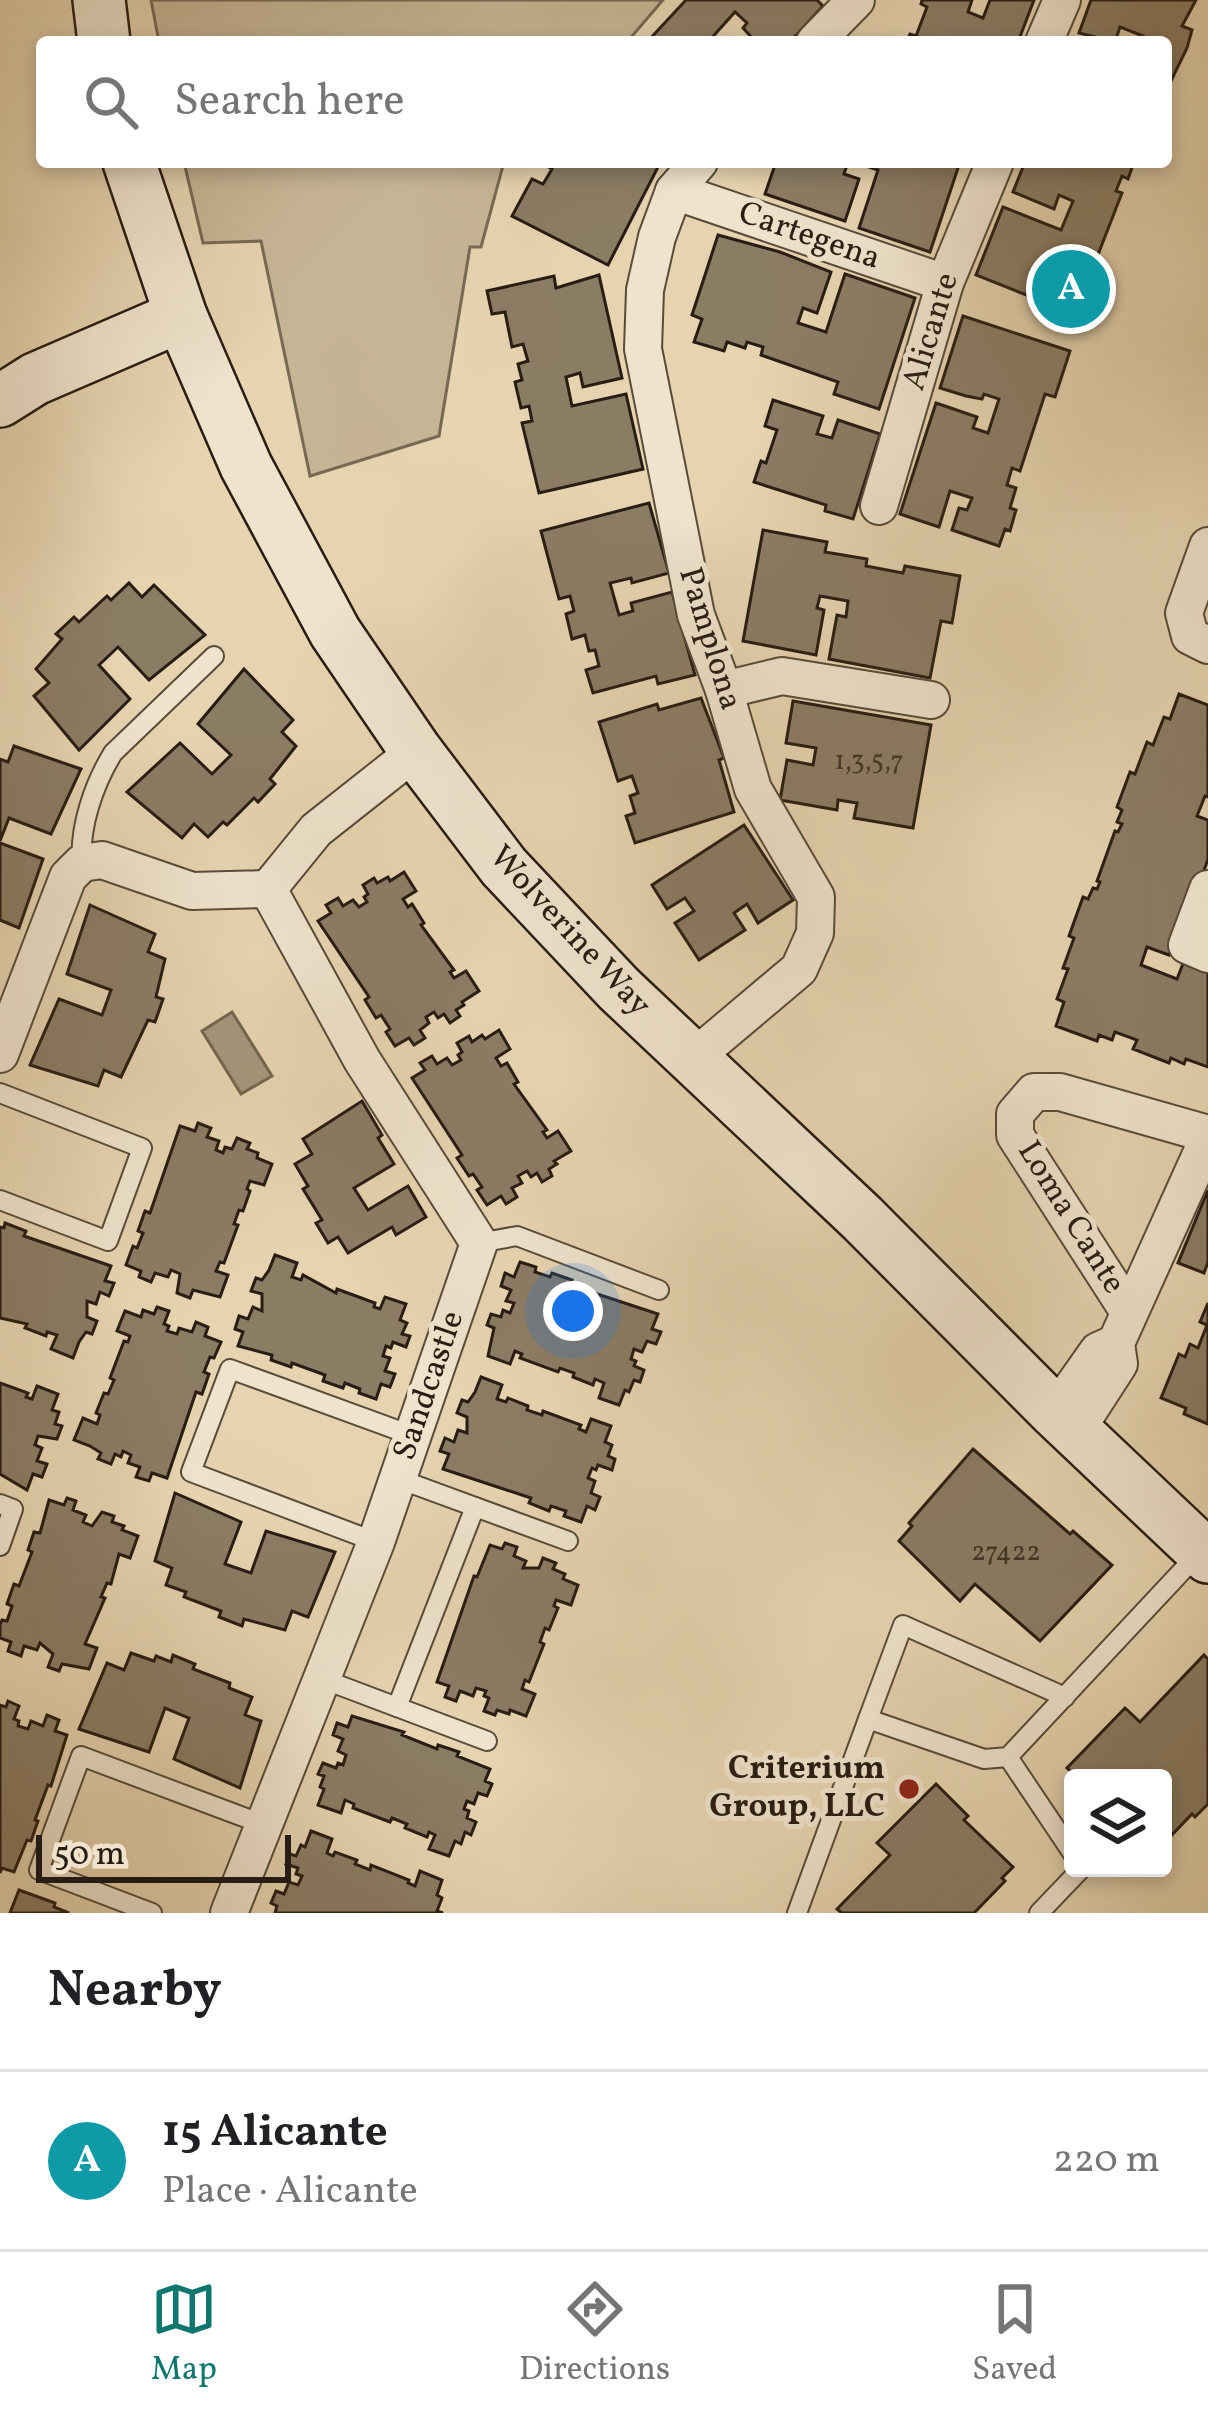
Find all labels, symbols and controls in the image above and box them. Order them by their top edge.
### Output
search box [36,36,1172,168]
icon: search [78,69,144,135]
text: Search here [174,71,405,134]
street label: Cartegena [732,191,886,283]
pin: A [1032,244,1110,334]
street label: Alicante [892,268,972,396]
street label: Pamplona [666,562,752,716]
house number: 1,3,5,7 [834,743,904,781]
street label: Wolverine Way [477,836,661,1028]
street label: Loma Cante [1005,1133,1135,1303]
your location [543,1281,603,1341]
street label: Sandcastle [383,1305,477,1467]
house number: 27422 [971,1534,1041,1572]
place label: Criterium Group, LLC [709,1747,885,1831]
map controls [1064,1769,1172,1877]
button: layers [1064,1769,1172,1877]
marker: Criterium Group, LLC [896,1776,922,1802]
scale bar [36,1829,291,1882]
text: 50 m [54,1833,125,1879]
text: Nearby [48,1956,222,2027]
text: 15 Alicante [162,2102,388,2165]
text: A [73,2134,101,2188]
text: 220 m [1053,2134,1160,2188]
text: Place · Alicante [162,2165,418,2219]
tab: Map [151,2276,217,2394]
tab: Directions [519,2276,670,2394]
tab: Saved [972,2276,1057,2394]

